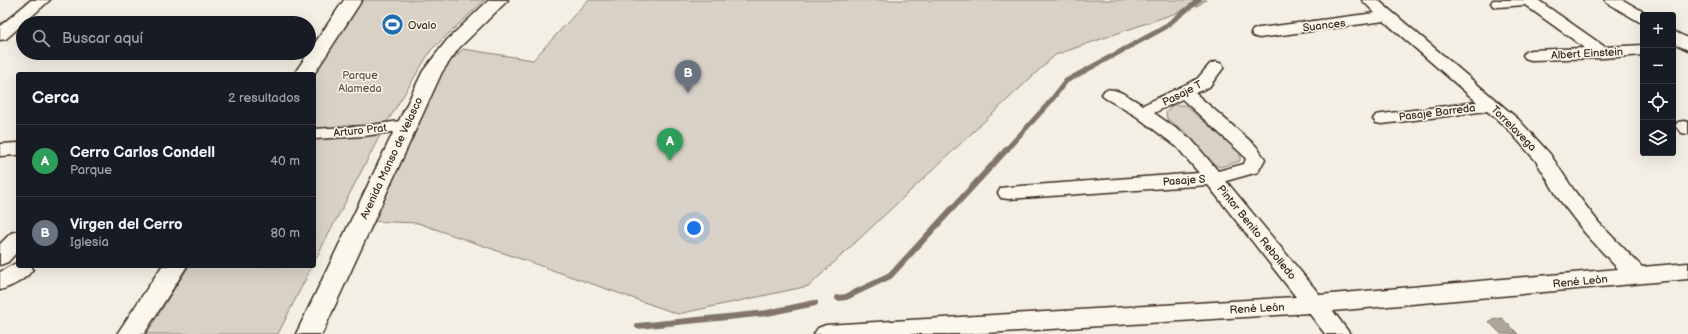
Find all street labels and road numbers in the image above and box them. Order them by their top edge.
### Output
street label: Suances [1302,16,1347,35]
street label: Albert Einstein [1551,45,1623,62]
street label: Pasaje T [1160,78,1205,109]
street label: Avenida Manso de Velasco [357,95,425,221]
street label: Pasaje Barreda [1398,101,1476,124]
street label: Torrelavega [1488,103,1539,154]
street label: Arturo Prat [333,121,388,140]
street label: Pasaje S [1162,172,1206,188]
street label: Pintor Benito Rebolledo [1215,182,1299,282]
street label: René León [1552,273,1608,290]
street label: René León [1229,301,1285,316]

